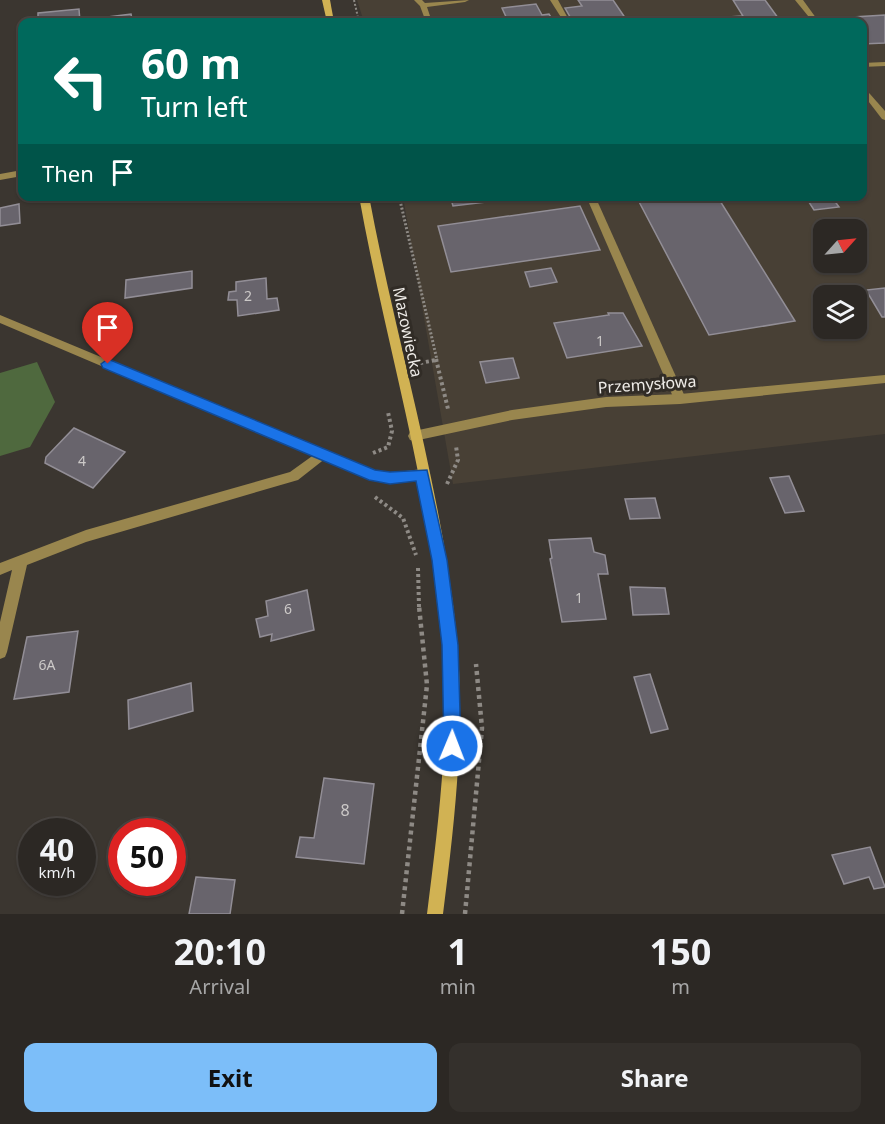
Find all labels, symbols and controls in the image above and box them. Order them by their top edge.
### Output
text: 60 m [141,34,241,91]
icon: left [42,42,120,120]
text: Turn left [141,88,247,125]
icon: arrive [106,156,139,189]
text: Then [42,158,94,188]
north arrow [813,219,867,273]
map controls [813,219,867,339]
street label: Mazowiecka [388,285,428,379]
button: layers [813,285,867,339]
house number: 2 [244,286,252,305]
pin [82,302,133,364]
icon: arrive [91,311,124,344]
house number: 1 [596,331,604,350]
street label: Przemysłowa [597,370,697,398]
house number: 4 [78,451,86,470]
house number: 1 [575,588,583,607]
house number: 6 [284,599,292,618]
house number: 6A [39,655,56,674]
position arrow [420,714,484,778]
house number: 8 [340,799,350,821]
speed limit sign: 50 [108,818,186,896]
text: 40 [40,829,74,870]
text: km/h [39,862,75,882]
text: 20:10 [174,927,266,976]
text: 1 [448,927,468,976]
text: 150 [650,927,711,976]
text: Arrival [189,973,250,1000]
text: min [440,973,476,1000]
text: m [671,973,690,1000]
button: Exit [24,1043,437,1112]
button: Share [449,1043,861,1112]

